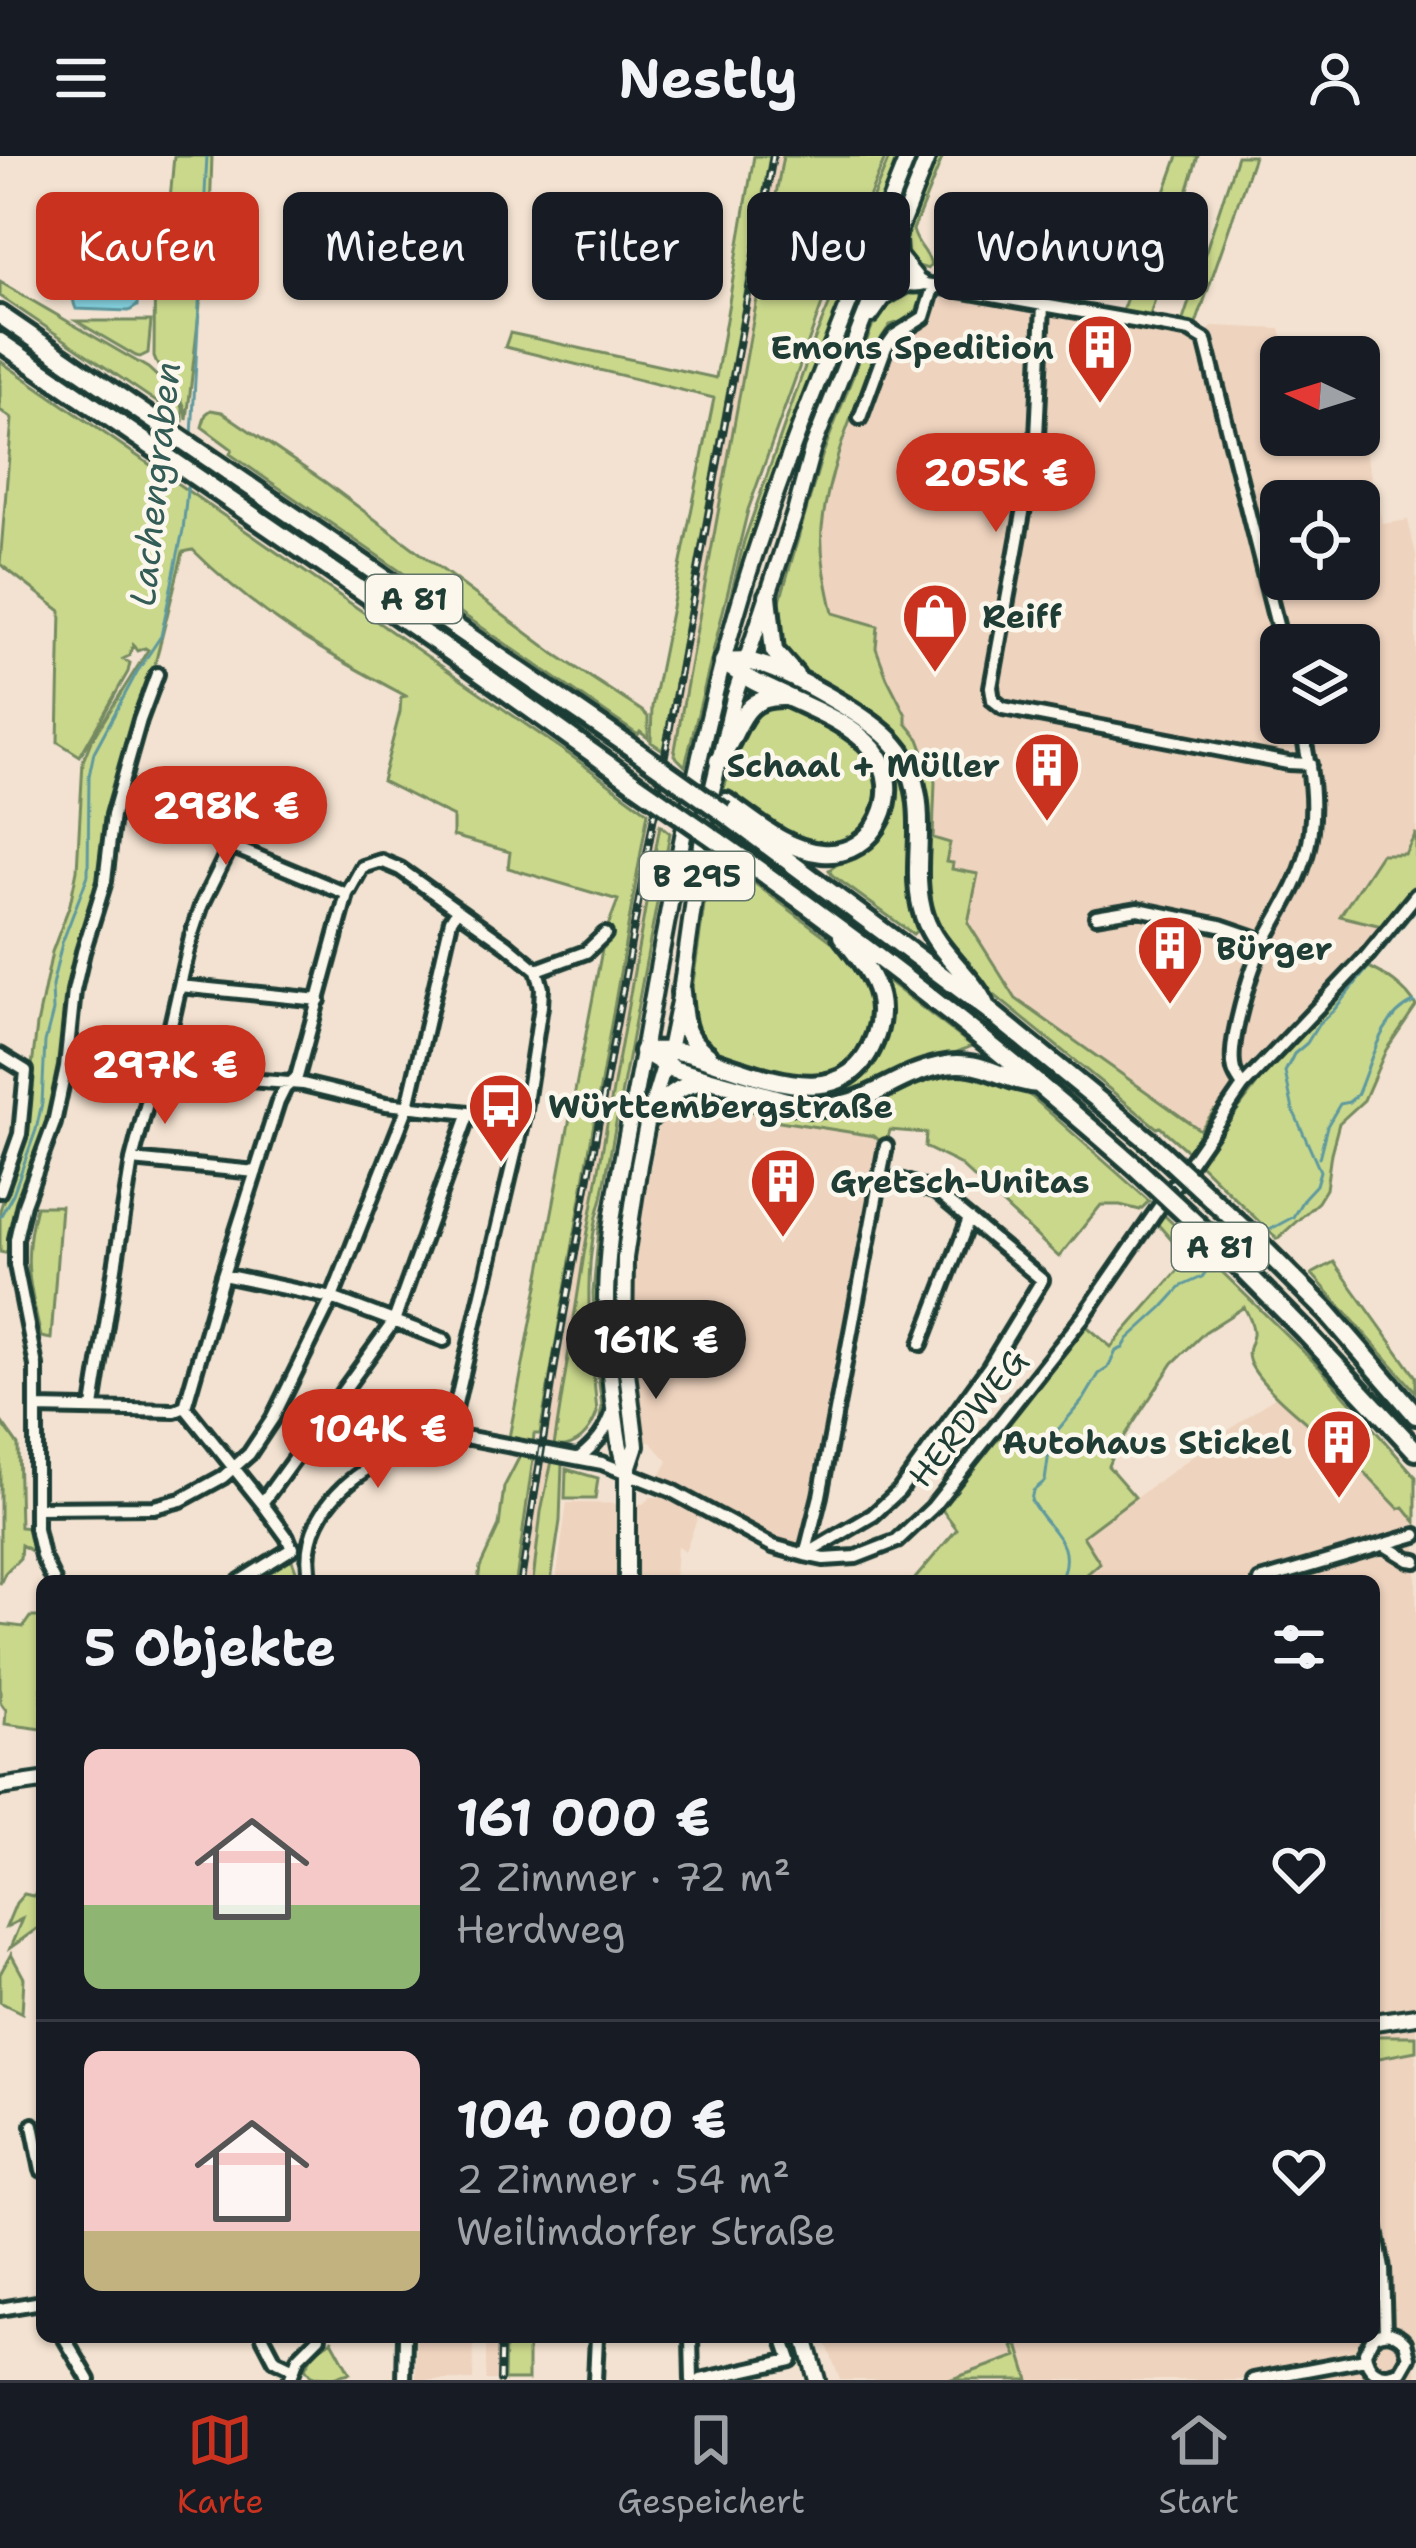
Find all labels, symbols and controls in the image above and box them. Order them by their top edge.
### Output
text: Nestly [618,42,798,114]
icon: menu [48,45,114,111]
icon: person [1302,45,1368,111]
chip: Kaufen [36,192,259,300]
chip: Mieten [283,192,508,300]
chip: Filter [532,192,723,300]
chip: Neu [747,192,910,300]
chip: Wohnung [934,192,1208,300]
building icon: Emons Spedition [1065,312,1135,406]
place label: Emons Spedition [770,325,1054,370]
north arrow [1260,336,1380,456]
map controls [1260,336,1380,744]
water label: Lachengraben [118,359,192,609]
pin: 205K € [898,433,1094,535]
text: 205K € [923,446,1069,498]
button: locate [1260,480,1380,600]
road number: A 81 [366,575,462,623]
shop icon: Reiff [900,581,970,675]
place label: Reiff [982,594,1062,639]
button: layers [1260,624,1380,744]
building icon: Schaal + Müller [1012,730,1082,824]
place label: Schaal + Müller [727,743,1000,788]
pin: 298K € [128,766,324,868]
text: 298K € [152,779,300,831]
road number: B 295 [640,852,754,900]
building icon: Bürger [1135,913,1205,1007]
place label: Bürger [1216,926,1333,971]
pin: 297K € [67,1025,263,1127]
text: 297K € [92,1038,238,1090]
bus stop icon: Württembergstraße [466,1071,536,1165]
place label: Württembergstraße [548,1084,893,1129]
building icon: Gretsch-Unitas [748,1146,818,1240]
place label: Gretsch-Unitas [830,1159,1090,1204]
road number: A 81 [1172,1223,1268,1271]
pin: 161K € [558,1300,754,1402]
text: 161K € [593,1313,719,1365]
street label: HERDWEG [898,1339,1038,1497]
pin: 104K € [280,1389,476,1491]
text: 104K € [309,1402,447,1454]
building icon: Autohaus Stickel [1304,1407,1374,1501]
place label: Autohaus Stickel [1002,1420,1292,1465]
text: 5 Objekte [84,1613,336,1681]
icon: filters [1266,1614,1332,1680]
text: 161 000 € [456,1783,710,1851]
icon: home [180,1797,324,1941]
icon: heart [1266,1836,1332,1902]
text: 2 Zimmer · 72 m² [456,1851,791,1903]
text: Herdweg [456,1903,626,1955]
text: 104 000 € [456,2085,727,2153]
icon: home [180,2099,324,2243]
icon: heart [1266,2138,1332,2204]
text: 2 Zimmer · 54 m² [456,2153,790,2205]
text: Weilimdorfer Straße [456,2205,836,2257]
tab: Karte [177,2407,264,2524]
tab: Gespeichert [617,2407,805,2524]
tab: Start [1159,2407,1239,2524]

